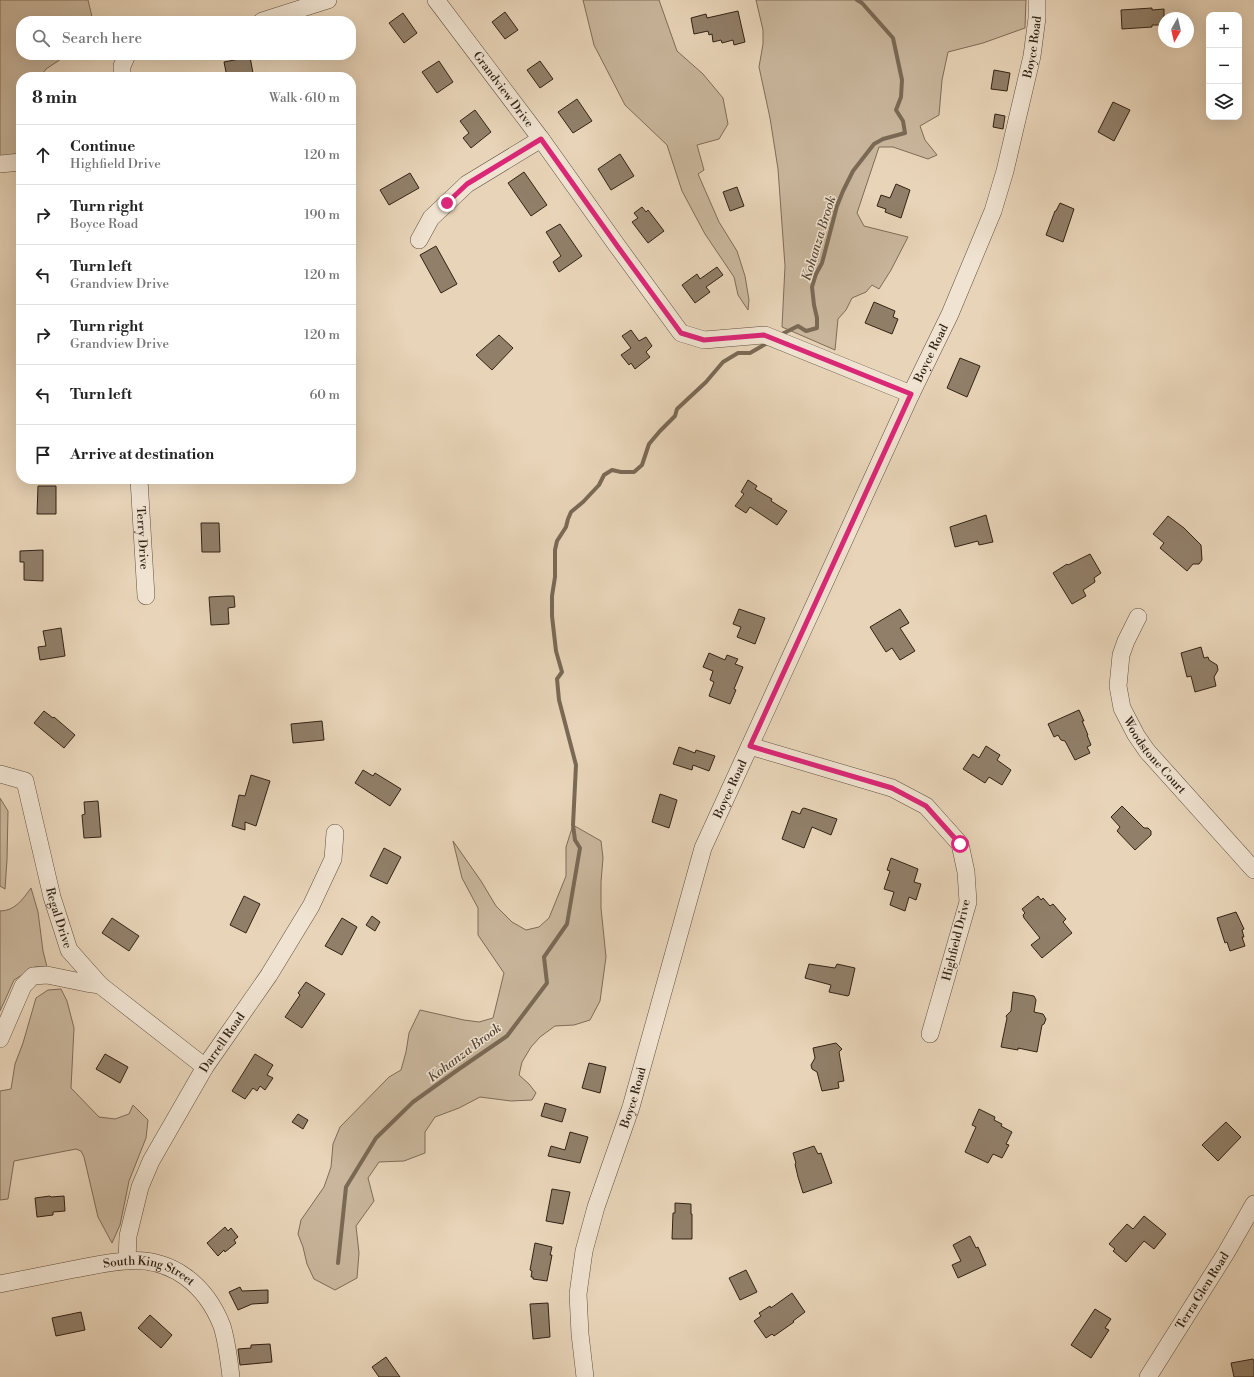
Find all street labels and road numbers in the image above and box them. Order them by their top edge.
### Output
street label: Boyce Road [1020,15,1045,81]
street label: Grandview Drive [470,49,537,131]
street label: Boyce Road [910,322,952,386]
street label: Terry Drive [133,506,151,570]
street label: Woodstone Court [1119,713,1189,798]
street label: Boyce Road [710,757,750,822]
street label: Regal Drive [42,886,75,950]
street label: Highfield Drive [939,898,974,983]
street label: Darrell Road [197,1010,249,1075]
street label: Boyce Road [617,1065,650,1131]
street label: Terra Glen Road [1173,1249,1233,1332]
street label: South King Street [102,1254,198,1290]

